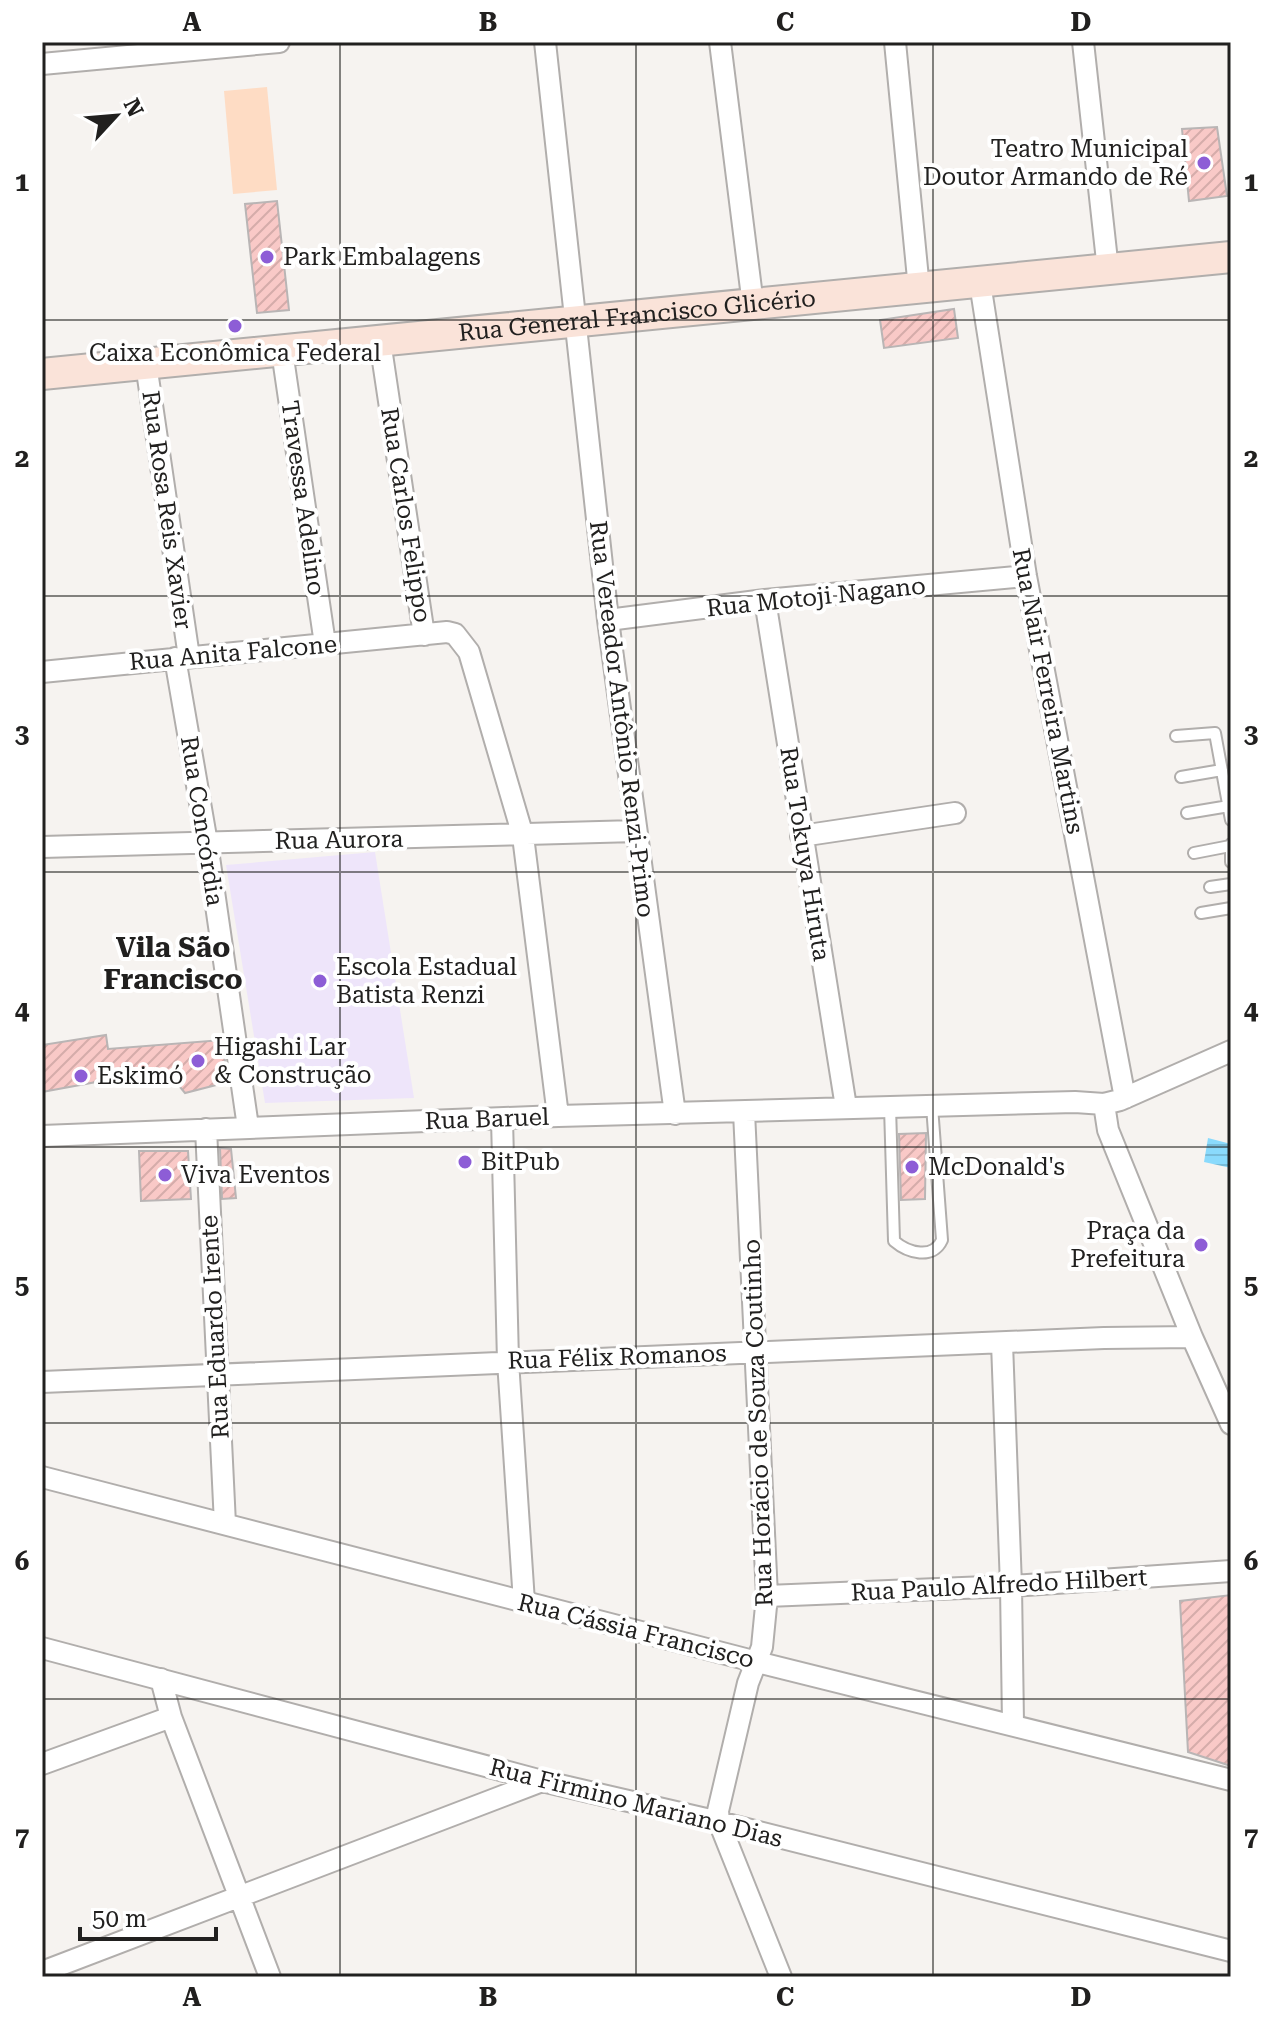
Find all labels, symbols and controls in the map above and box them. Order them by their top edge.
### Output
text: A [183,7,202,37]
text: B [479,7,497,37]
text: C [776,7,794,37]
text: D [1071,7,1091,37]
north arrow [76,76,156,156]
text: N [119,94,148,121]
place label: Teatro Municipal Doutor Armando de Ré [923,135,1188,191]
marker: Teatro Municipal Doutor Armando de Ré [1195,154,1213,172]
text: 1 [15,167,29,197]
text: 1 [1244,167,1258,197]
place label: Park Embalagens [283,243,481,271]
marker: Park Embalagens [258,248,276,266]
street label: Rua General Francisco Glicério [457,284,817,347]
marker: Caixa Econômica Federal [226,317,244,335]
place label: Caixa Econômica Federal [89,339,381,367]
street label: Rua Rosa Reis Xavier [136,389,198,631]
street label: Travessa Adelino [275,399,331,597]
street label: Rua Carlos Felippo [375,405,437,625]
text: 2 [15,443,29,473]
text: 2 [1244,443,1258,473]
street label: Rua Vereador Antônio Renzi Primo [584,519,660,919]
street label: Rua Nair Ferreira Martins [1007,546,1089,836]
street label: Rua Motoji Nagano [705,572,927,622]
street label: Rua Anita Falcone [128,630,338,676]
text: 3 [15,719,29,749]
text: 3 [1244,719,1258,749]
street label: Rua Concórdia [175,734,229,908]
street label: Rua Tokuya Hiruta [774,745,836,963]
street label: Rua Aurora [274,825,404,855]
district label: Vila São Francisco [104,931,242,996]
place label: Escola Estadual Batista Renzi [336,953,517,1009]
marker: Escola Estadual Batista Renzi [311,972,329,990]
text: 4 [15,995,30,1025]
text: 4 [1244,995,1259,1025]
place label: Higashi Lar & Construção [214,1033,372,1089]
marker: Higashi Lar & Construção [189,1052,207,1070]
place label: Eskimó [97,1062,184,1090]
marker: Eskimó [72,1067,90,1085]
street label: Rua Baruel [424,1103,550,1135]
place label: BitPub [481,1148,560,1176]
marker: BitPub [456,1153,474,1171]
place label: McDonald's [928,1153,1065,1181]
marker: McDonald's [903,1158,921,1176]
place label: Viva Eventos [181,1161,330,1189]
marker: Viva Eventos [156,1166,174,1184]
street label: Rua Eduardo Irente [195,1214,235,1440]
place label: Praça da Prefeitura [1070,1217,1185,1273]
marker: Praça da Prefeitura [1192,1236,1210,1254]
street label: Rua Horácio de Souza Coutinho [738,1239,778,1607]
text: 5 [15,1270,29,1300]
text: 5 [1244,1270,1258,1300]
street label: Rua Félix Romanos [507,1339,727,1375]
text: 6 [15,1546,29,1576]
text: 6 [1244,1546,1258,1576]
street label: Rua Paulo Alfredo Hilbert [850,1563,1148,1607]
street label: Rua Cássia Francisco [515,1588,757,1674]
street label: Rua Firmino Mariano Dias [487,1753,785,1853]
text: 7 [15,1822,29,1852]
text: 7 [1244,1822,1258,1852]
scale bar [80,1891,216,1941]
text: 50 m [92,1905,147,1933]
text: A [183,1982,202,2012]
text: B [479,1982,497,2012]
text: C [776,1982,794,2012]
text: D [1071,1982,1091,2012]

